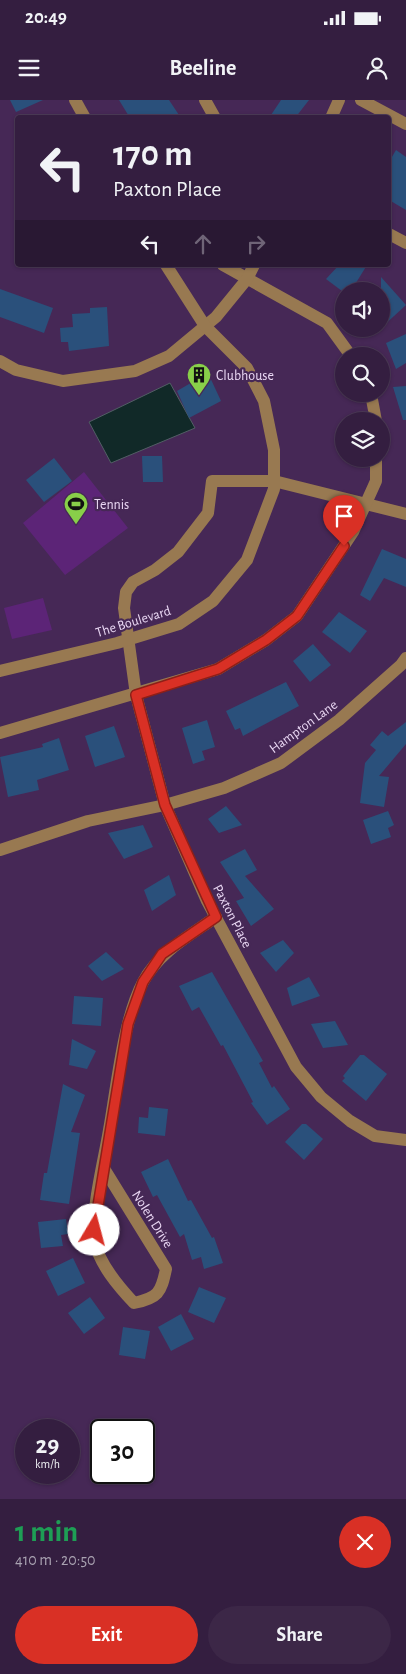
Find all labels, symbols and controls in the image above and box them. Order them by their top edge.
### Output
text: 20:49 [25,8,67,27]
icon: menu [15,54,43,82]
icon: person [363,54,391,82]
text: Beeline [170,57,236,79]
icon: left [30,135,95,200]
text: 170 m [113,137,193,172]
text: Paxton Place [113,178,222,200]
icon: left [136,230,164,258]
icon: ahead [189,230,217,258]
icon: right [242,230,270,258]
map controls [335,282,390,467]
button: sound [335,282,390,337]
button: search [335,347,390,402]
building icon: Clubhouse [186,362,212,396]
place label: Clubhouse [216,369,274,383]
button: layers [335,412,390,467]
sports icon: Tennis [63,491,89,525]
pin [323,495,365,546]
place label: Tennis [94,498,129,512]
icon: arrive [330,502,358,530]
street label: The Boulevard [94,604,173,640]
street label: Hampton Lane [267,698,340,756]
street label: Paxton Place [210,883,254,950]
street label: Nolen Drive [129,1188,175,1251]
position arrow [67,1203,119,1255]
speed limit sign: 30 [90,1419,155,1484]
text: 29 [36,1433,59,1458]
text: km/h [35,1458,60,1470]
button: close [339,1516,391,1568]
text: 1 min [15,1517,78,1547]
text: 410 m · 20:50 [15,1552,96,1568]
button: Exit [15,1606,198,1664]
button: Share [208,1606,391,1664]

